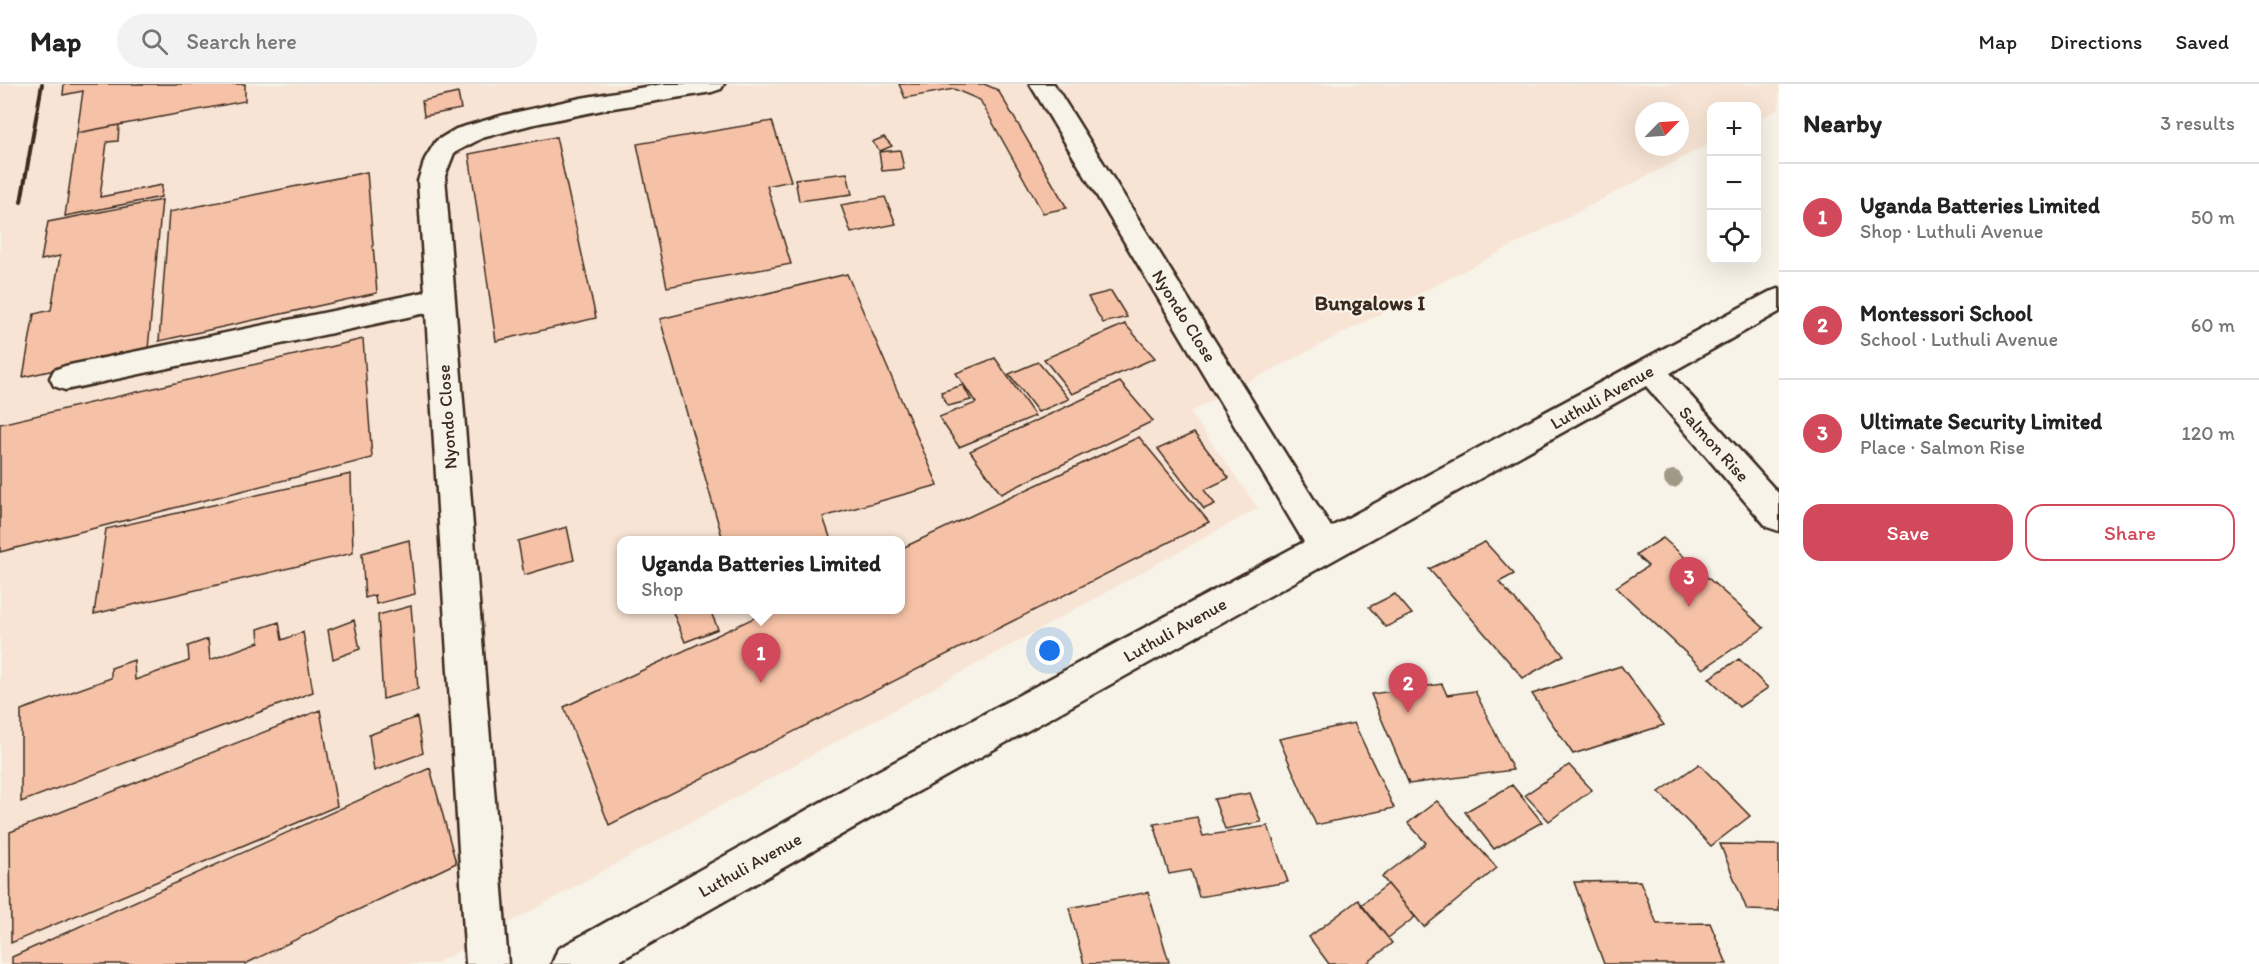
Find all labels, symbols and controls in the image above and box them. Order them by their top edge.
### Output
search box [117,14,537,68]
text: Map [30,24,81,58]
icon: search [138,25,171,58]
text: Search here [186,28,297,55]
text: Map [1979,29,2017,54]
text: Directions [2050,29,2142,54]
text: Saved [2175,29,2229,54]
north arrow [1635,102,1689,156]
map controls [1707,102,1761,264]
button: + [1707,102,1761,156]
text: Nearby [1803,107,1882,139]
text: 3 results [2160,111,2235,135]
button: − [1707,156,1761,210]
text: Uganda Batteries Limited [1860,192,2100,219]
text: 1 [1818,205,1827,229]
text: 50 m [2191,205,2235,229]
button: locate [1707,210,1761,264]
text: Shop · Luthuli Avenue [1860,219,2043,243]
street label: Nyondo Close [1147,266,1221,366]
district label: Bungalows I [1315,290,1426,316]
text: Montessori School [1860,300,2033,327]
text: 2 [1817,313,1828,337]
text: 60 m [2191,313,2235,337]
text: School · Luthuli Avenue [1860,327,2058,351]
street label: Luthuli Avenue [1547,360,1657,434]
street label: Nyondo Close [432,364,462,470]
street label: Salmon Rise [1674,402,1754,486]
text: Ultimate Security Limited [1860,408,2102,435]
text: 3 [1817,421,1828,445]
text: 120 m [2182,421,2235,445]
text: Place · Salmon Rise [1860,435,2025,459]
button: Save [1803,504,2013,561]
button: Share [2025,504,2235,561]
popup [617,536,905,614]
text: Uganda Batteries Limited [641,550,881,577]
pin: 3 [1670,558,1708,607]
text: Shop [641,577,683,601]
street label: Luthuli Avenue [1120,593,1230,667]
pin: 1 [742,634,780,683]
your location [1035,636,1064,665]
pin: 2 [1388,664,1428,713]
street label: Luthuli Avenue [695,828,805,902]

